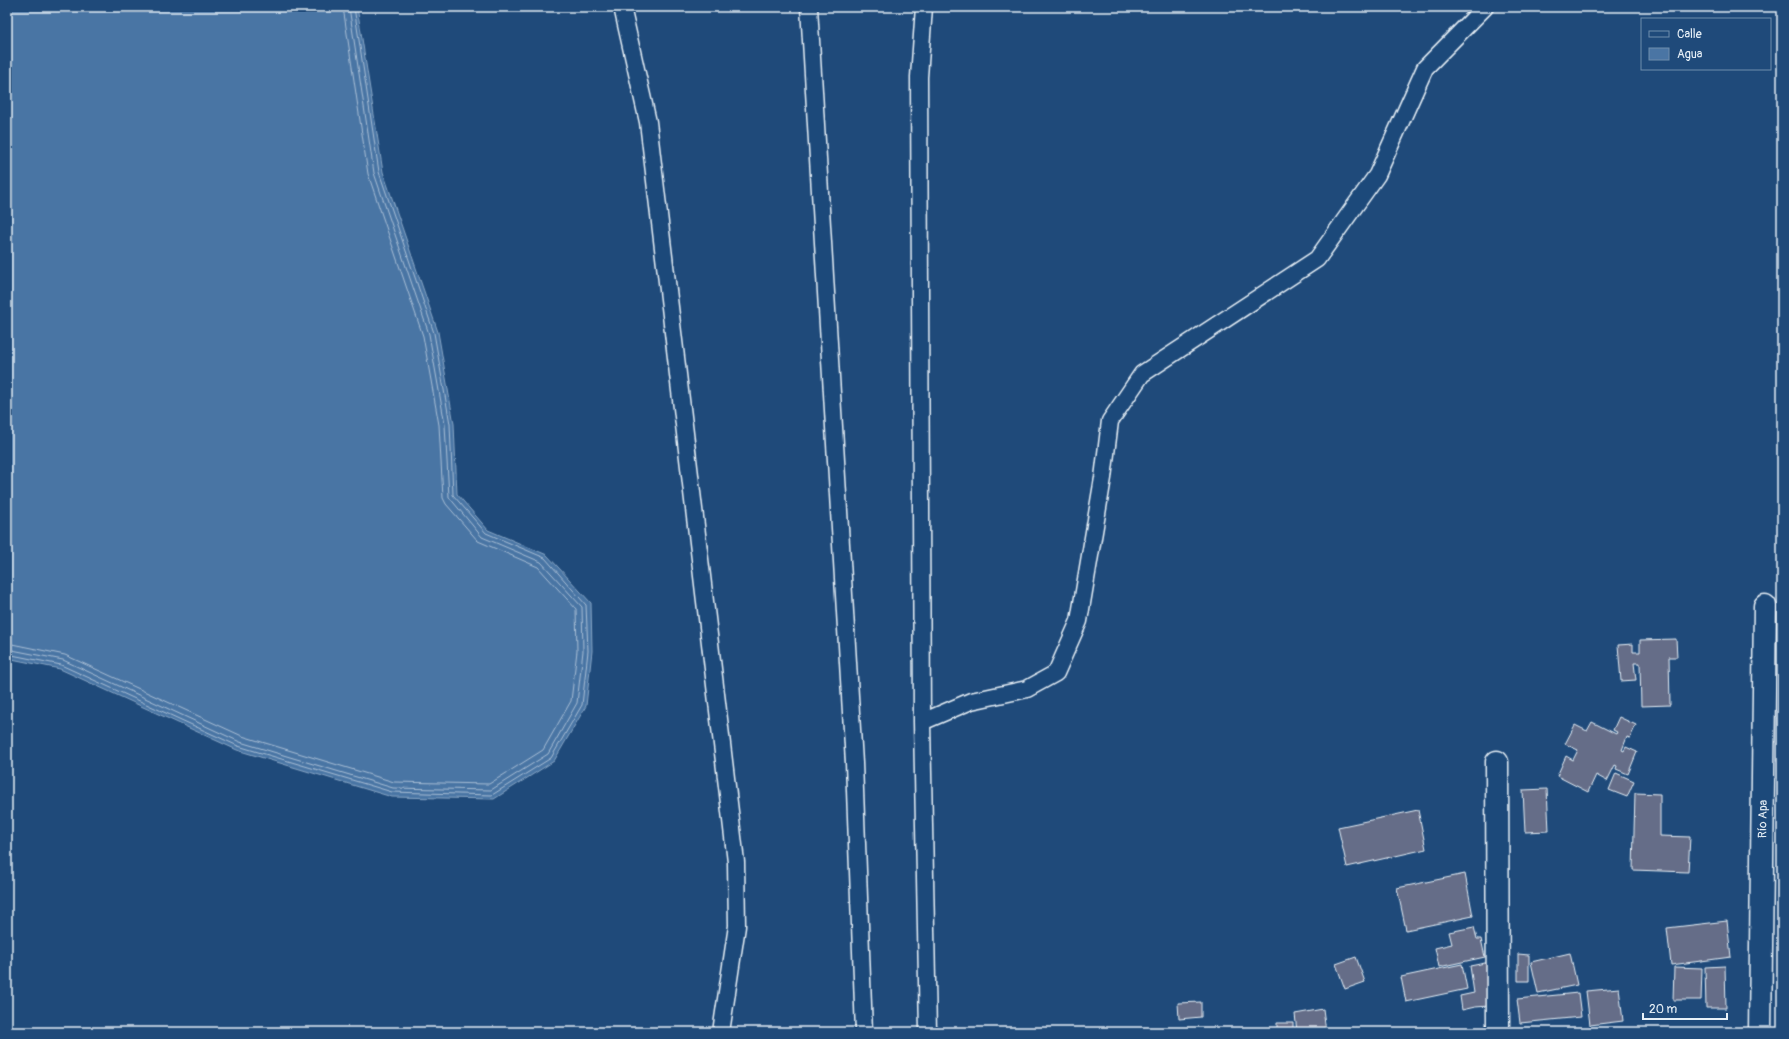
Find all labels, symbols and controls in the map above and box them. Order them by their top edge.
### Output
legend [1641,18,1771,70]
text: Calle [1677,27,1702,42]
text: Agua [1677,47,1703,62]
street label: Río Apa [1755,799,1771,838]
scale bar [1643,995,1727,1021]
text: 20 m [1649,1002,1678,1017]

